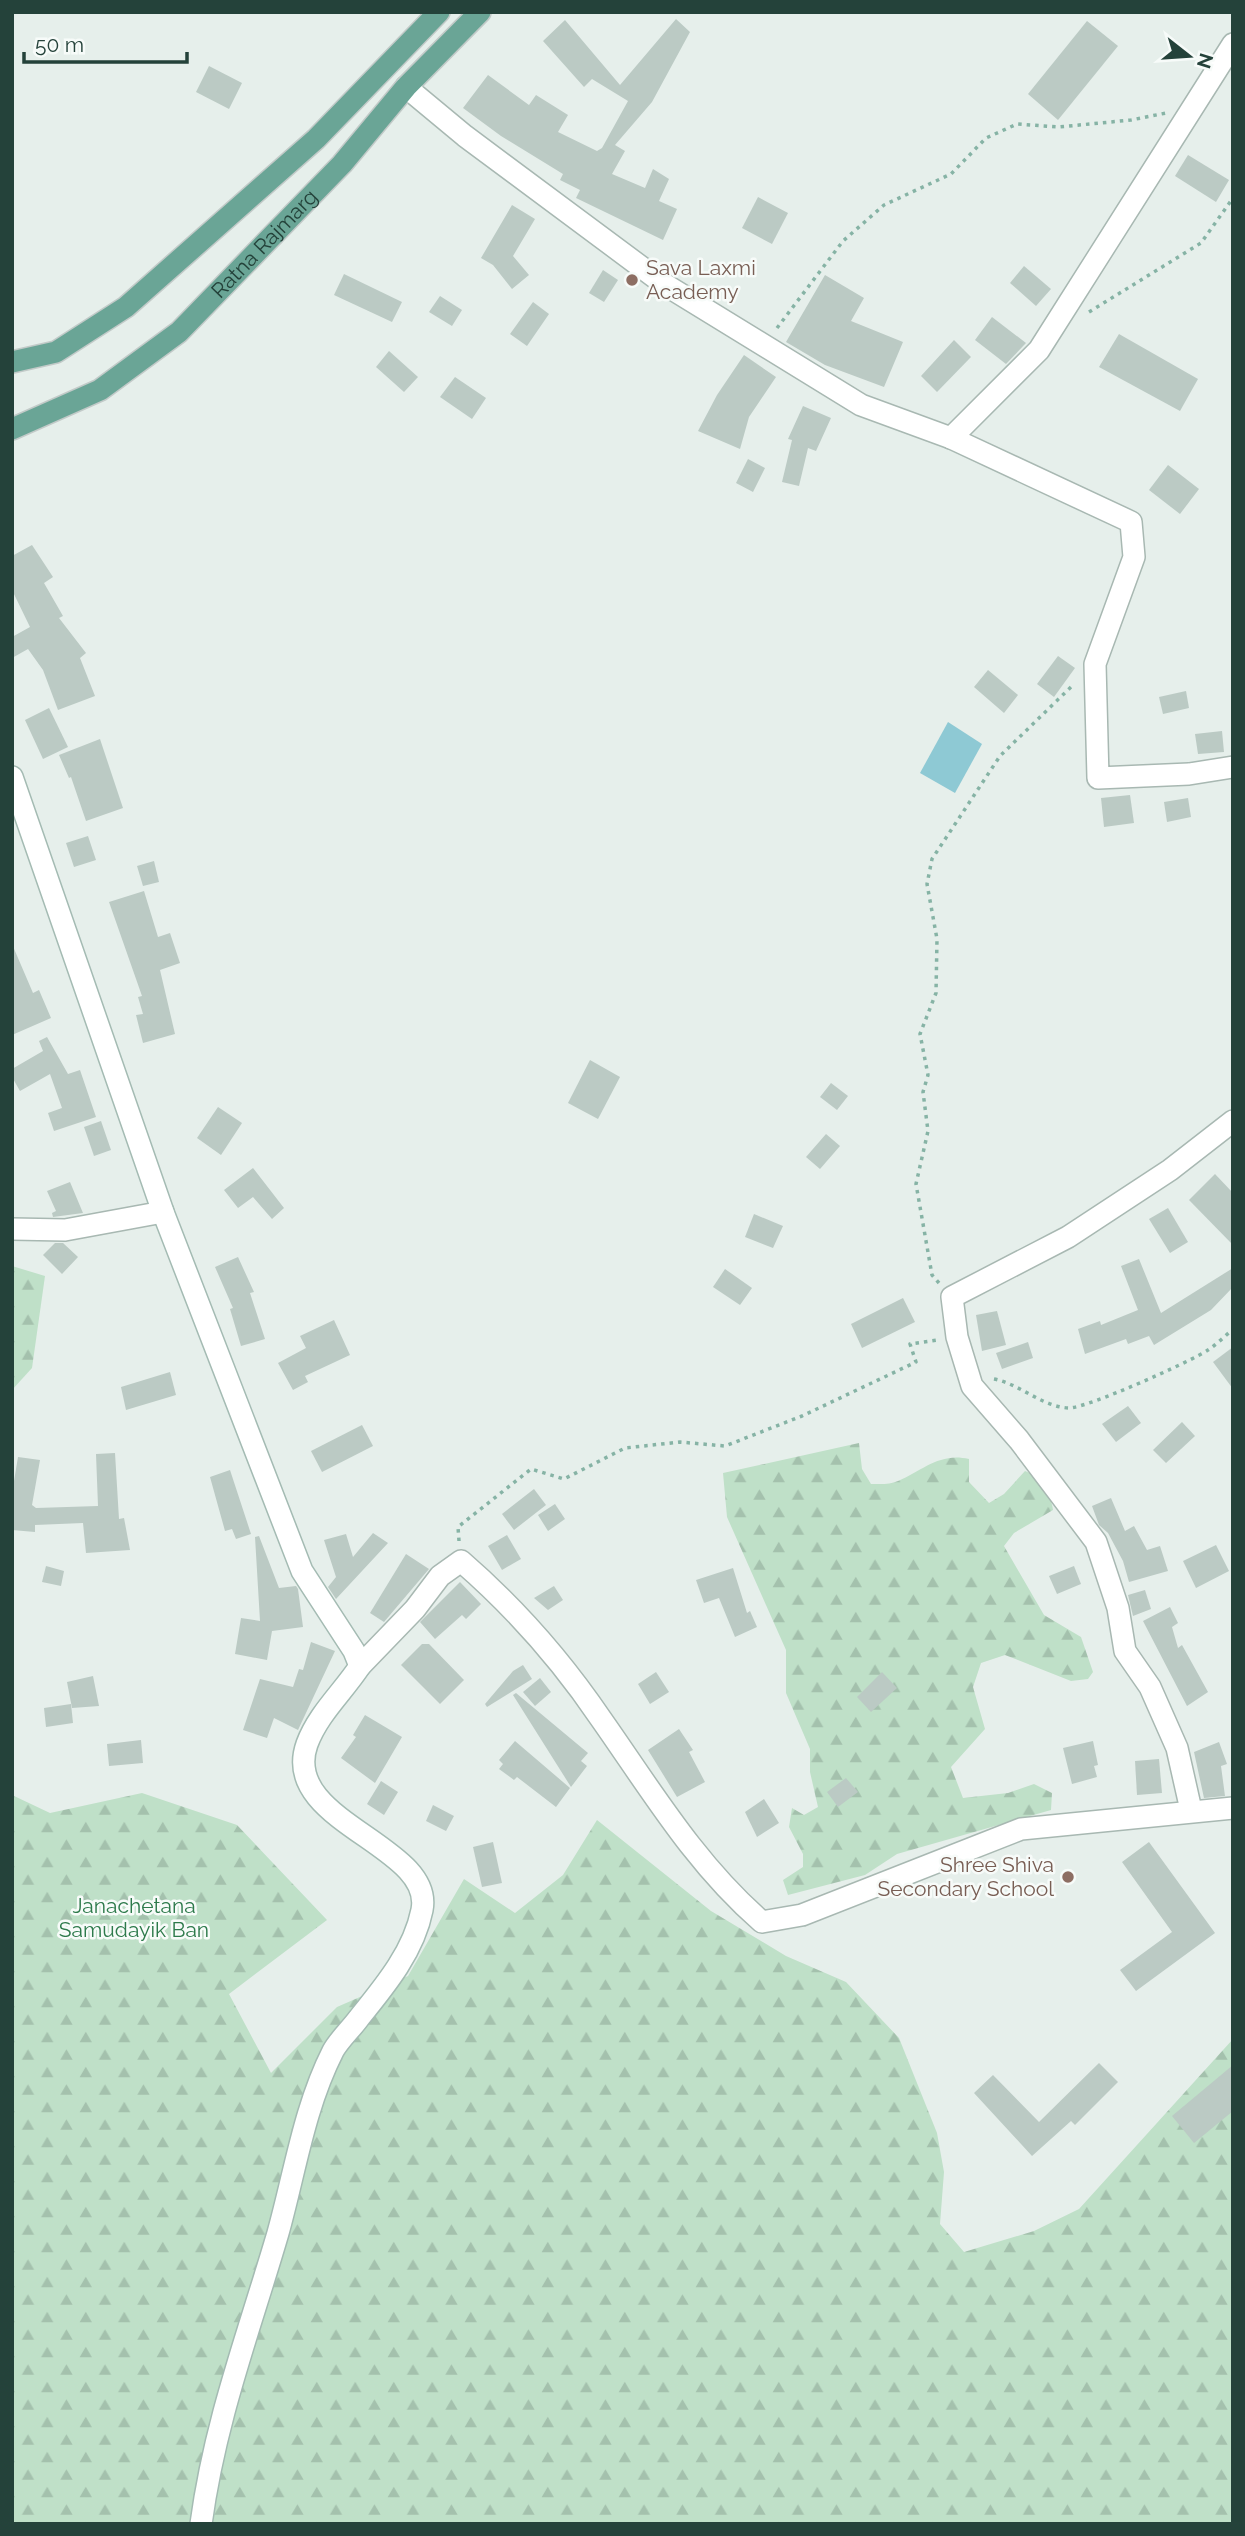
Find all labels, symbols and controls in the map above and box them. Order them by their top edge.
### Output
scale bar [24,21,187,65]
north arrow [1154,21,1224,91]
text: 50 m [35,32,84,57]
text: N [1193,51,1218,71]
street label: Ratna Rajmarg [206,184,322,303]
place label: Sava Laxmi Academy [646,255,756,304]
marker: Sava Laxmi Academy [624,272,640,288]
place label: Shree Shiva Secondary School [877,1852,1054,1901]
marker: Shree Shiva Secondary School [1060,1869,1076,1885]
park label: Janachetana Samudayik Ban [59,1893,209,1942]

